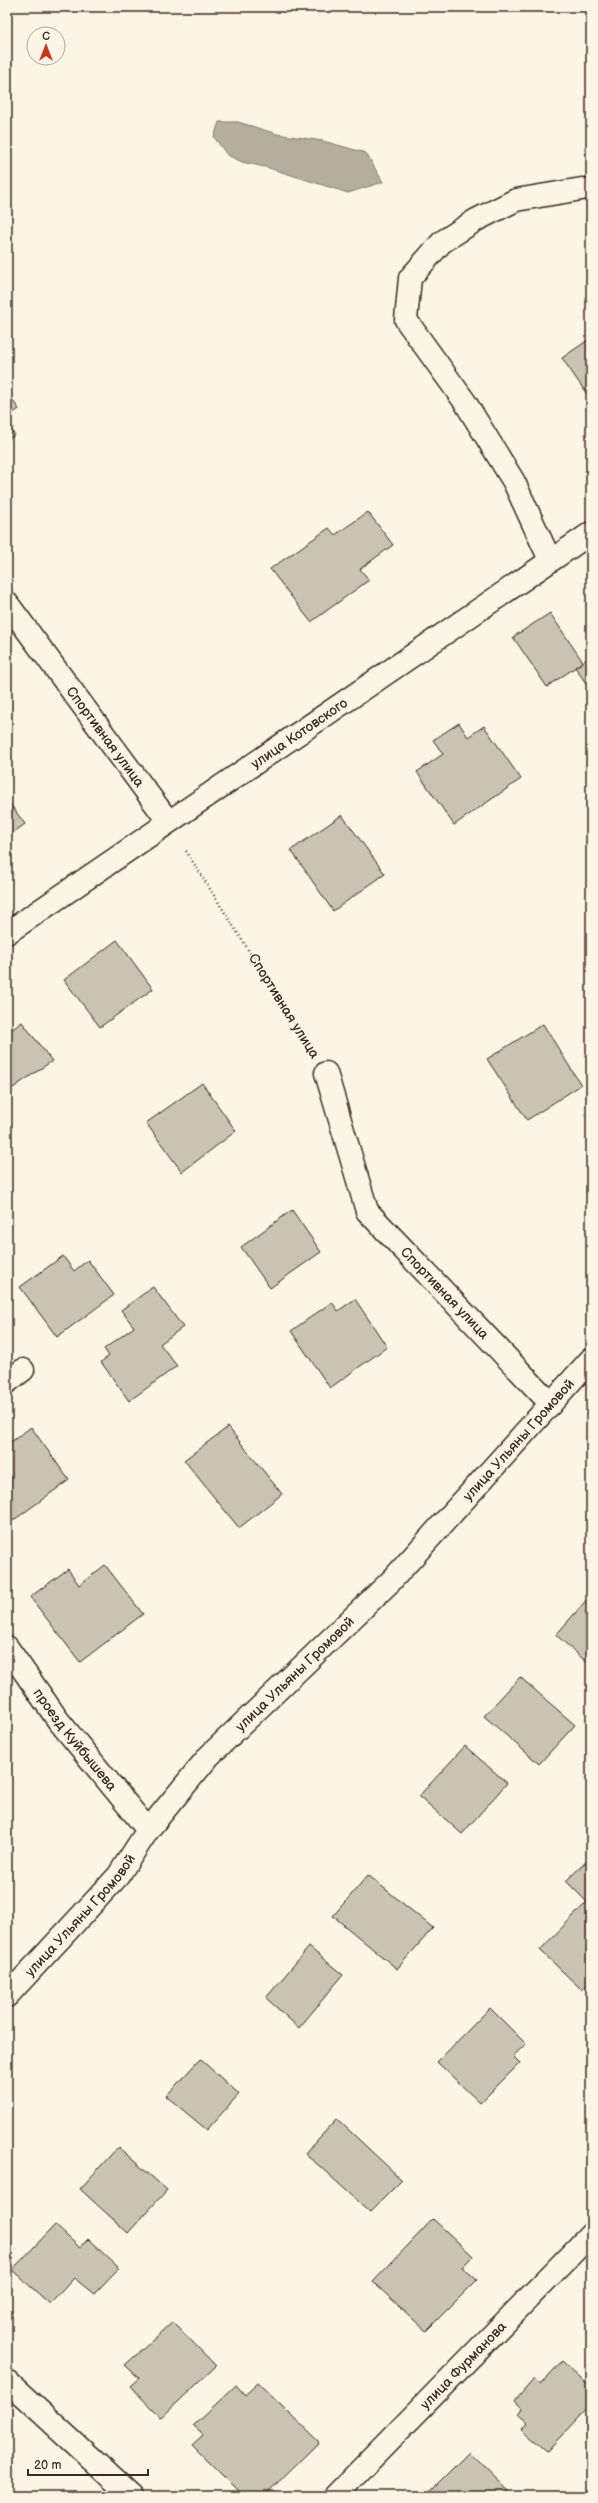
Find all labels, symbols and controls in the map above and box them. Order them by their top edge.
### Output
north arrow [26,26,66,66]
text: С [42,30,50,43]
street label: Спортивная улица [63,683,149,791]
street label: улица Котовского [248,694,351,772]
street label: Спортивная улица [245,950,324,1062]
street label: Спортивная улица [397,1243,493,1343]
street label: улица Ульяны Громовой [459,1375,578,1504]
street label: улица Ульяны Громовой [232,1613,358,1735]
street label: проезд Куйбышева [30,1685,121,1795]
street label: улица Ульяны Громовой [21,1851,139,1980]
street label: улица Фурманова [416,2317,510,2413]
scale bar [28,2451,148,2477]
text: 20 m [34,2458,61,2473]

